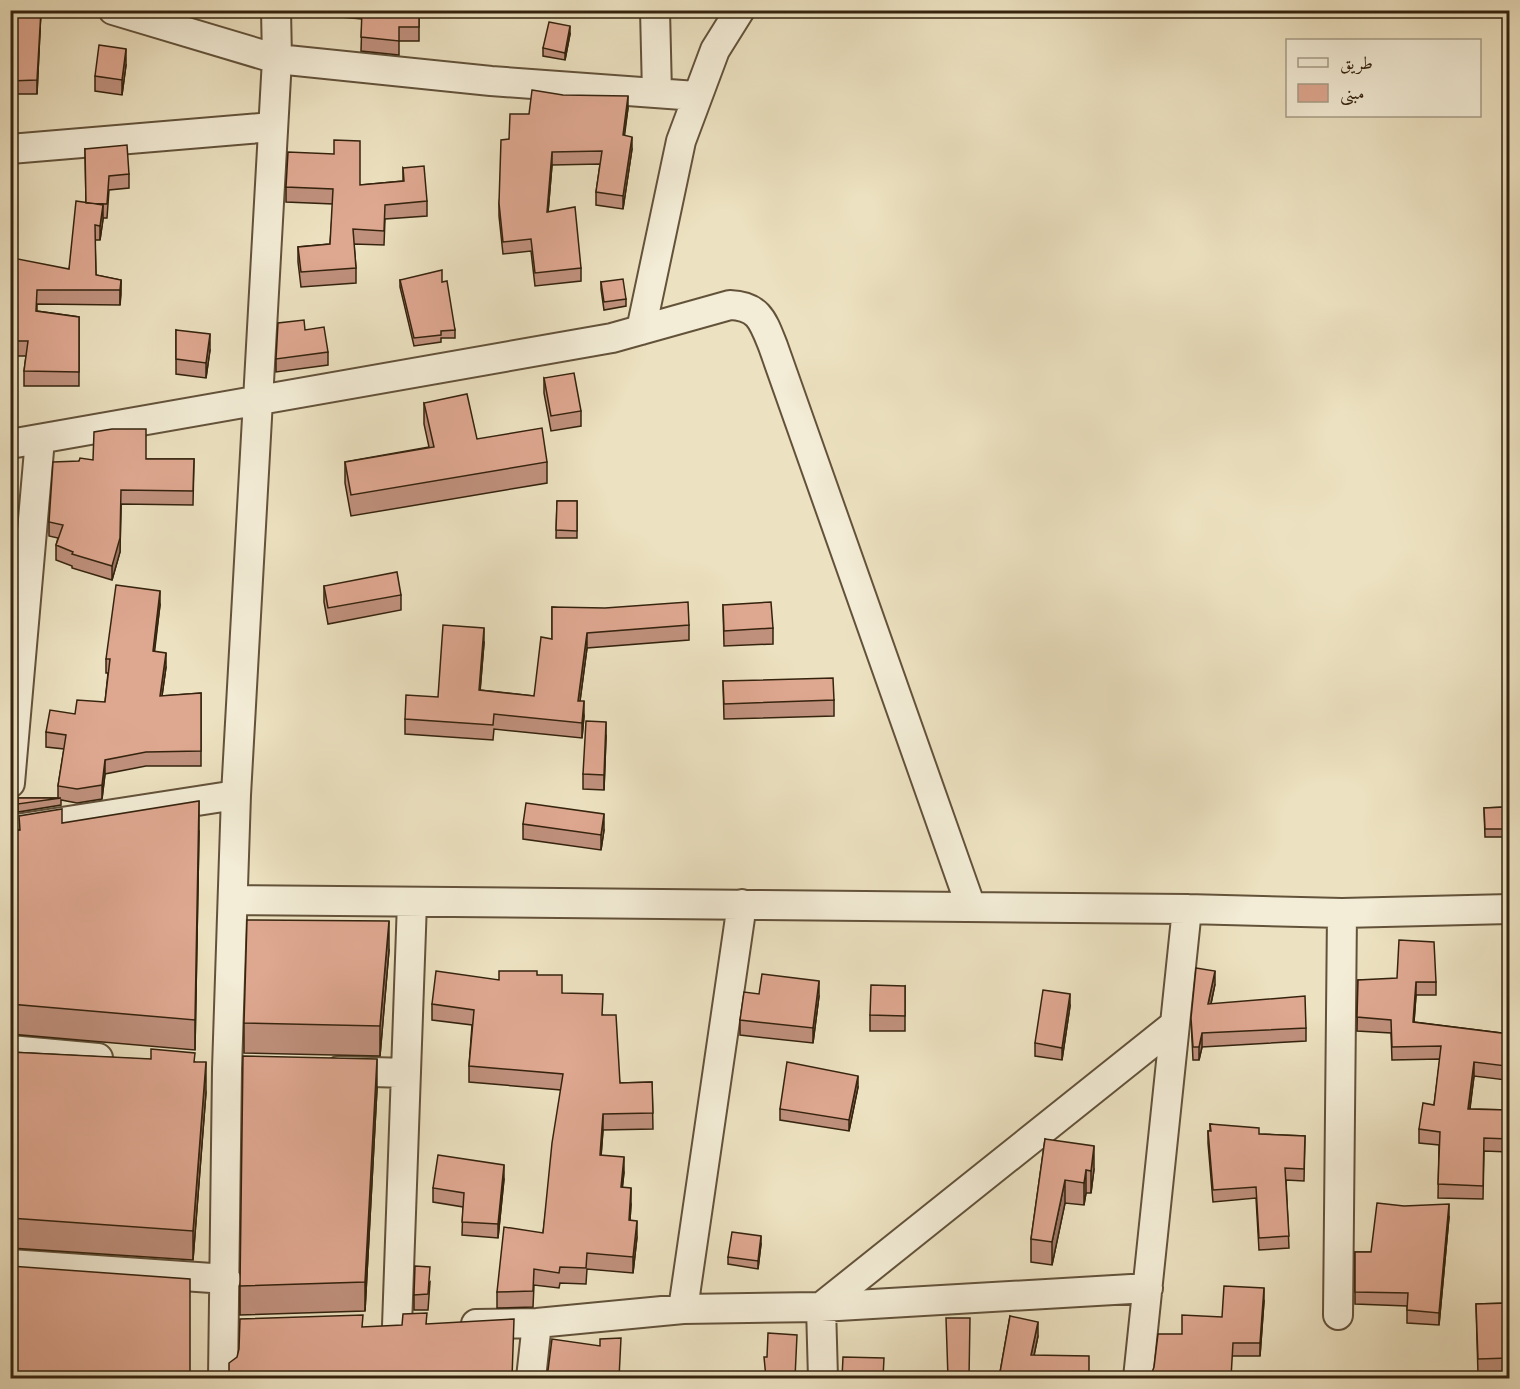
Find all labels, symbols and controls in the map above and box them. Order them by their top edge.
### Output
legend [1286,39,1481,117]
text: طريق [1340,53,1373,75]
text: مبنى [1340,83,1365,106]

